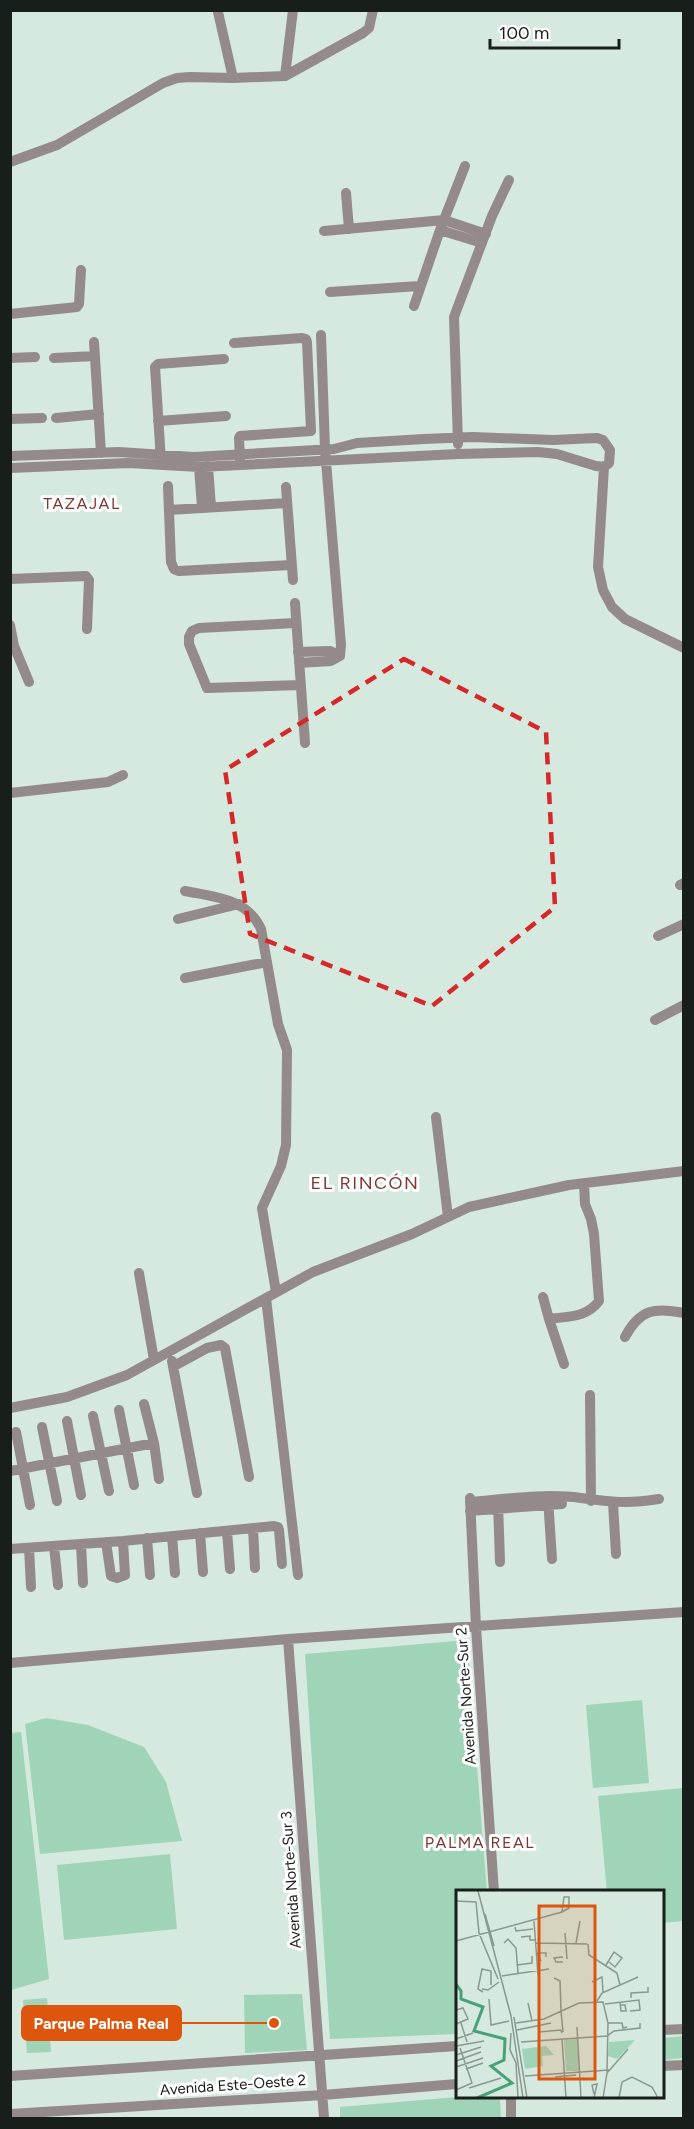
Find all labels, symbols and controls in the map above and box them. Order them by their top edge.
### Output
scale bar [490,12,619,50]
text: 100 m [499,22,549,44]
district label: TAZAJAL [43,494,121,513]
district label: EL RINCÓN [311,1172,419,1194]
street label: Avenida Norte-Sur 2 [452,1627,480,1765]
street label: Avenida Norte-Sur 3 [277,1811,305,1949]
district label: PALMA REAL [425,1833,535,1852]
inset map [456,1890,664,2099]
callout: Parque Palma Real [22,2006,181,2040]
text: Parque Palma Real [33,2014,169,2033]
street label: Avenida Este-Oeste 2 [159,2071,307,2099]

